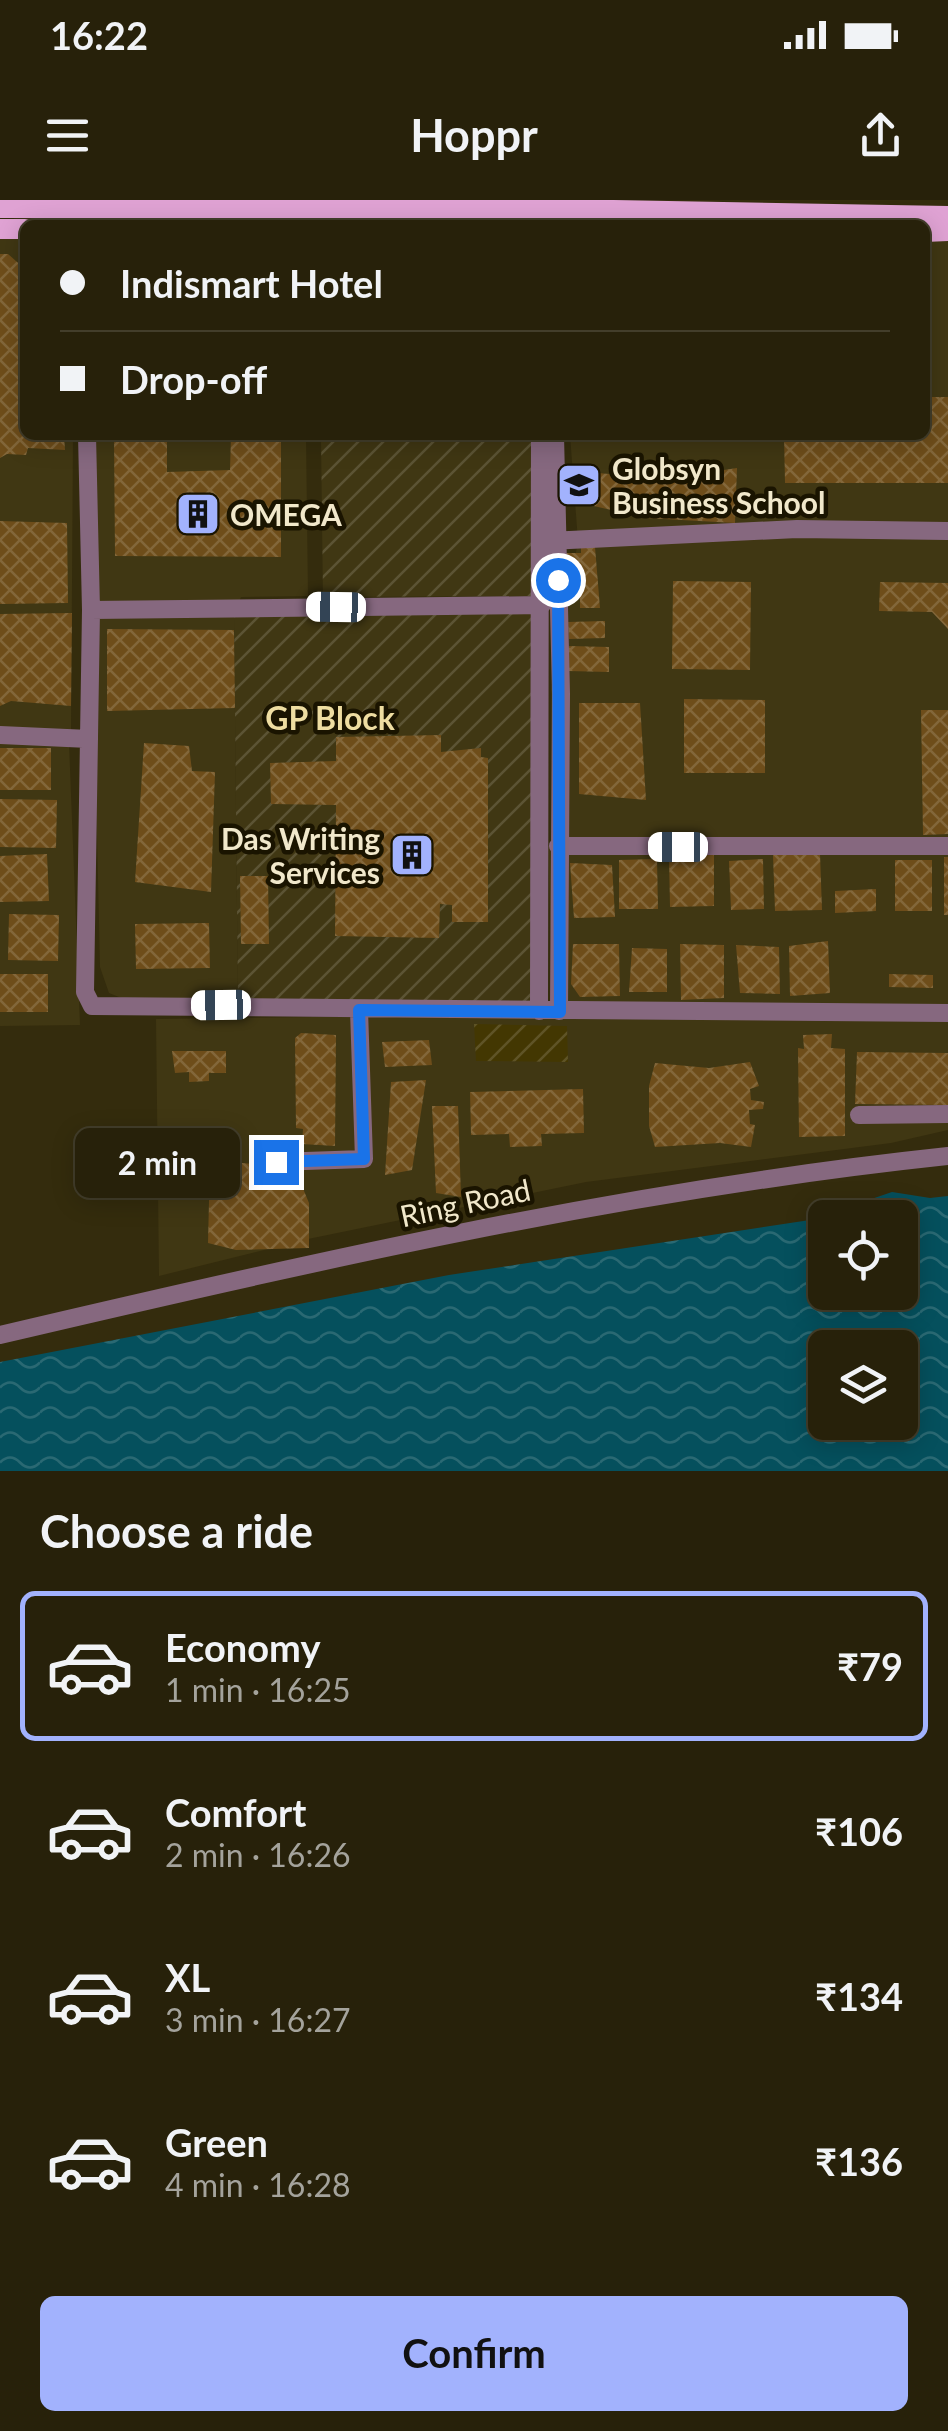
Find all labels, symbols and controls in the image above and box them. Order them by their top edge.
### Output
text: 16:22 [50,12,148,58]
icon: menu [40,108,95,163]
text: Hoppr [410,108,538,162]
icon: share [853,108,908,163]
text: Indismart Hotel [120,260,383,306]
text: Drop-off [120,356,267,402]
place label: Globsyn Business School [612,450,826,520]
school or university icon: Globsyn Business School [556,462,602,508]
building icon: OMEGA [175,491,221,537]
place label: OMEGA [230,496,342,532]
route start [536,558,581,603]
car [306,591,366,623]
district label: GP Block [265,698,396,737]
place label: Das Writing Services [221,820,380,890]
building icon: Das Writing Services [389,832,435,878]
car [648,832,708,862]
car [191,989,251,1021]
callout: 2 min [76,1127,241,1197]
route end [254,1140,299,1185]
text: 2 min [118,1143,197,1182]
street label: Ring Road [397,1171,533,1233]
map controls [808,1200,918,1440]
button: locate [808,1200,918,1310]
button: layers [808,1330,918,1440]
text: Choose a ride [40,1504,313,1558]
icon: car [45,1621,135,1711]
text: Economy [165,1624,320,1670]
text: ₹79 [837,1643,903,1689]
text: 1 min · 16:25 [165,1670,351,1709]
icon: car [45,1786,135,1876]
text: Comfort [165,1789,306,1835]
text: ₹106 [815,1808,903,1854]
text: 2 min · 16:26 [165,1835,351,1874]
icon: car [45,1951,135,2041]
text: XL [165,1954,210,2000]
text: ₹134 [815,1973,903,2019]
text: 3 min · 16:27 [165,2000,351,2039]
icon: car [45,2116,135,2206]
text: Green [165,2119,268,2165]
text: ₹136 [815,2138,903,2184]
text: 4 min · 16:28 [165,2165,351,2204]
button: Confirm [40,2296,908,2411]

